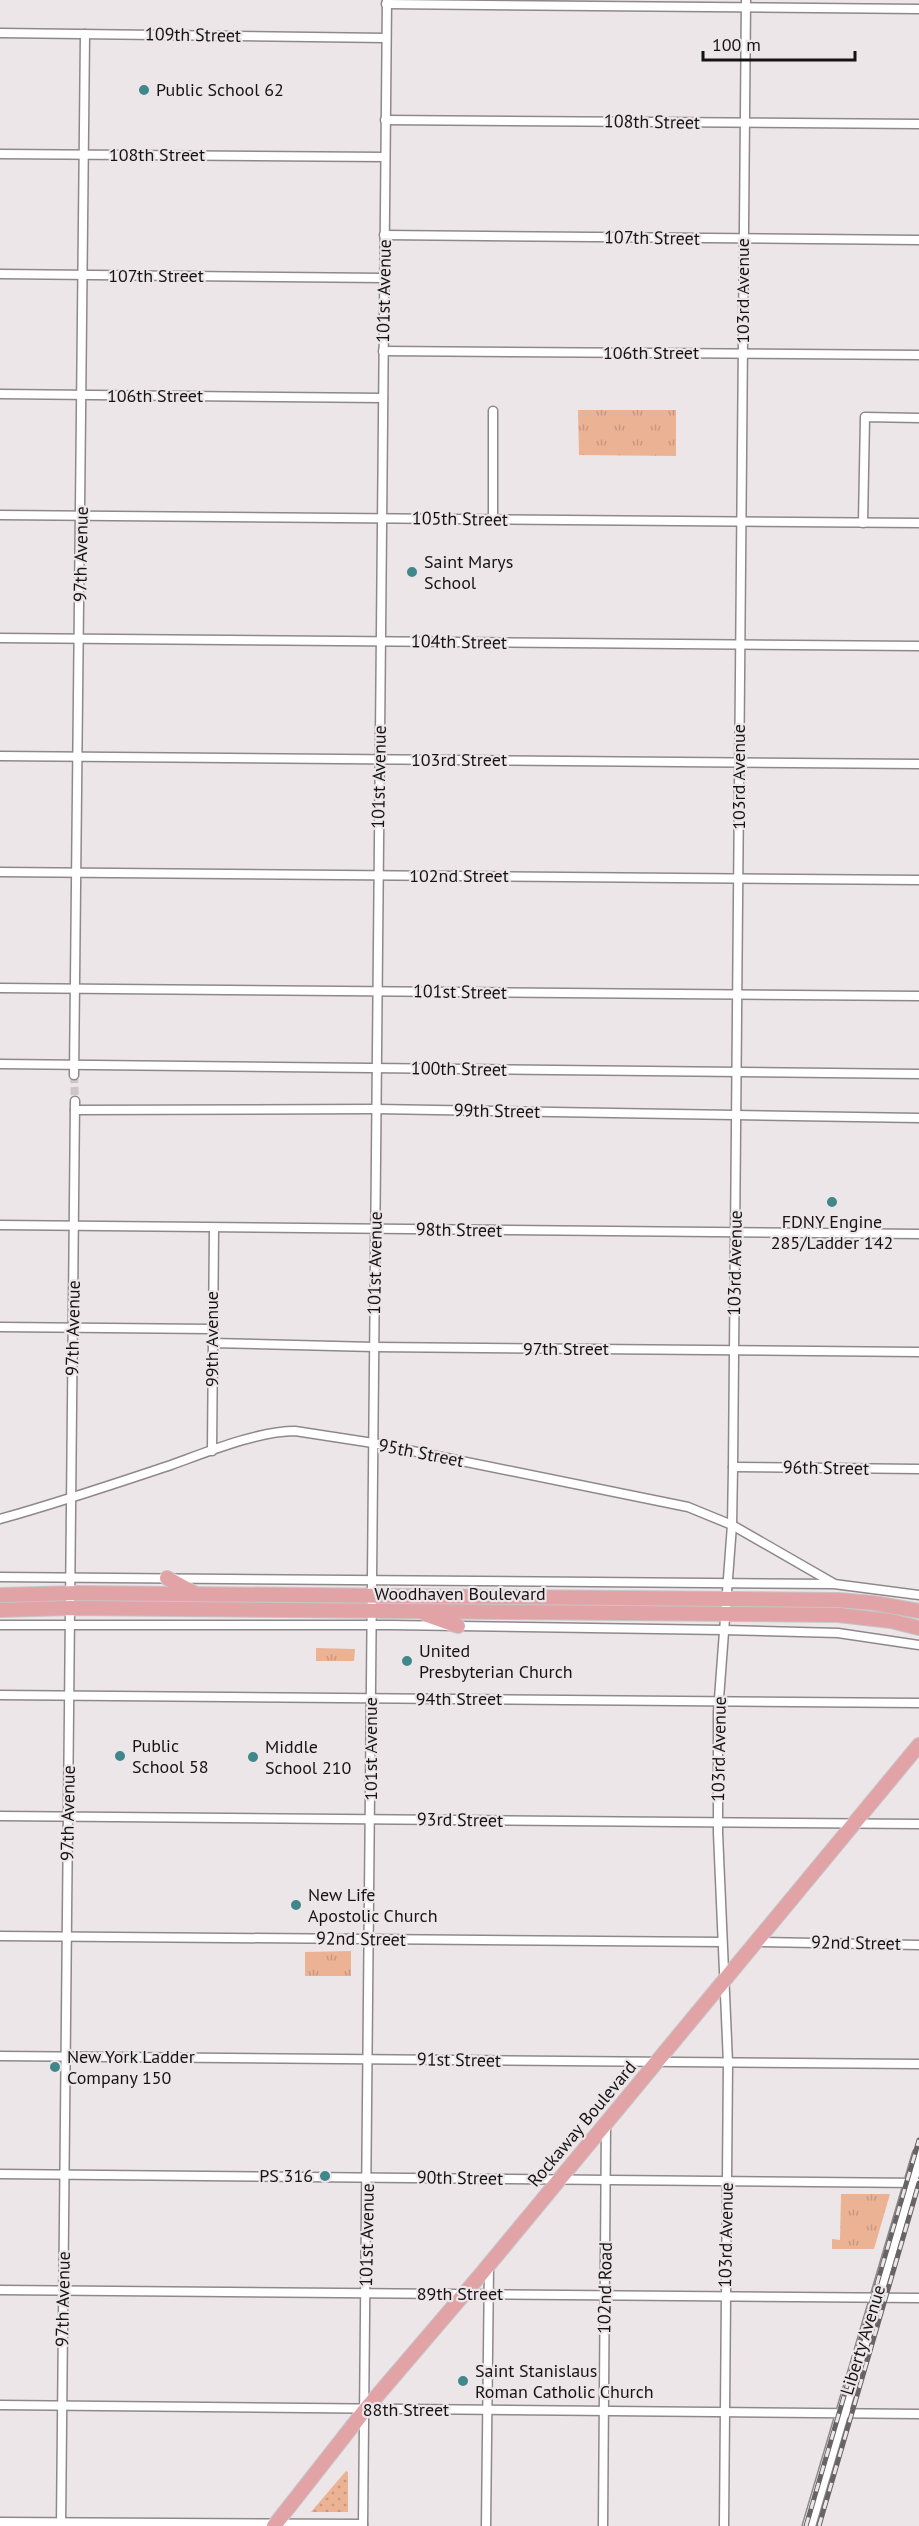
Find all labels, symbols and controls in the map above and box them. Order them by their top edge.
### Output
street label: 109th Street [145,22,241,47]
scale bar [703,24,854,62]
text: 100 m [712,33,761,56]
place label: Public School 62 [156,78,284,101]
marker: Public School 62 [137,83,151,97]
street label: 108th Street [604,109,700,134]
street label: 108th Street [109,143,205,166]
street label: 107th Street [604,225,700,250]
street label: 103rd Avenue [731,238,754,344]
street label: 101st Avenue [371,239,396,343]
street label: 107th Street [108,264,204,287]
street label: 106th Street [603,341,699,364]
street label: 106th Street [107,384,203,407]
street label: 97th Avenue [68,506,93,602]
street label: 105th Street [412,506,508,531]
place label: Saint Marys School [424,550,513,594]
marker: Saint Marys School [405,565,419,579]
street label: 104th Street [411,629,507,654]
street label: 103rd Avenue [727,724,750,830]
street label: 101st Avenue [366,725,391,829]
street label: 103rd Street [411,748,507,771]
street label: 102nd Street [409,864,509,887]
street label: 101st Street [413,979,507,1004]
street label: 100th Street [411,1056,507,1081]
street label: 99th Street [454,1098,540,1123]
marker: FDNY Engine 285/Ladder 142 [825,1195,839,1209]
street label: 103rd Avenue [722,1210,747,1316]
place label: FDNY Engine 285/Ladder 142 [771,1210,893,1254]
street label: 101st Avenue [362,1211,387,1315]
street label: 98th Street [416,1217,502,1242]
street label: 97th Avenue [60,1280,85,1376]
street label: 99th Avenue [200,1291,223,1387]
street label: 97th Street [523,1337,609,1360]
street label: 95th Street [377,1433,466,1472]
street label: 96th Street [783,1455,869,1480]
street label: Woodhaven Boulevard [374,1582,546,1605]
place label: United Presbyterian Church [419,1639,573,1683]
marker: United Presbyterian Church [400,1654,414,1668]
street label: 94th Street [416,1687,502,1710]
street label: 103rd Avenue [706,1696,731,1802]
street label: 101st Avenue [359,1697,382,1801]
place label: Public School 58 [132,1734,209,1778]
place label: Middle School 210 [265,1735,351,1779]
marker: Public School 58 [113,1749,127,1763]
marker: Middle School 210 [246,1750,260,1764]
street label: 97th Avenue [55,1765,80,1861]
street label: 93rd Street [417,1807,503,1832]
place label: New Life Apostolic Church [308,1883,438,1927]
marker: New Life Apostolic Church [289,1898,303,1912]
street label: 92nd Street [316,1926,406,1951]
street label: 92nd Street [811,1930,901,1955]
place label: New York Ladder Company 150 [67,2045,195,2089]
street label: 91st Street [417,2047,501,2072]
street label: Rockaway Boulevard [522,2056,641,2191]
marker: New York Ladder Company 150 [48,2060,62,2074]
place label: PS 316 [259,2164,313,2187]
street label: 90th Street [417,2165,503,2190]
marker: PS 316 [318,2169,332,2183]
street label: 103rd Avenue [713,2182,738,2288]
street label: 101st Avenue [354,2183,379,2287]
street label: 102nd Road [592,2242,617,2334]
street label: 97th Avenue [50,2251,75,2347]
street label: 89th Street [417,2282,503,2305]
street label: Liberty Avenue [835,2282,890,2398]
place label: Saint Stanislaus Roman Catholic Church [475,2359,654,2403]
marker: Saint Stanislaus Roman Catholic Church [456,2374,470,2388]
street label: 88th Street [363,2398,449,2421]

